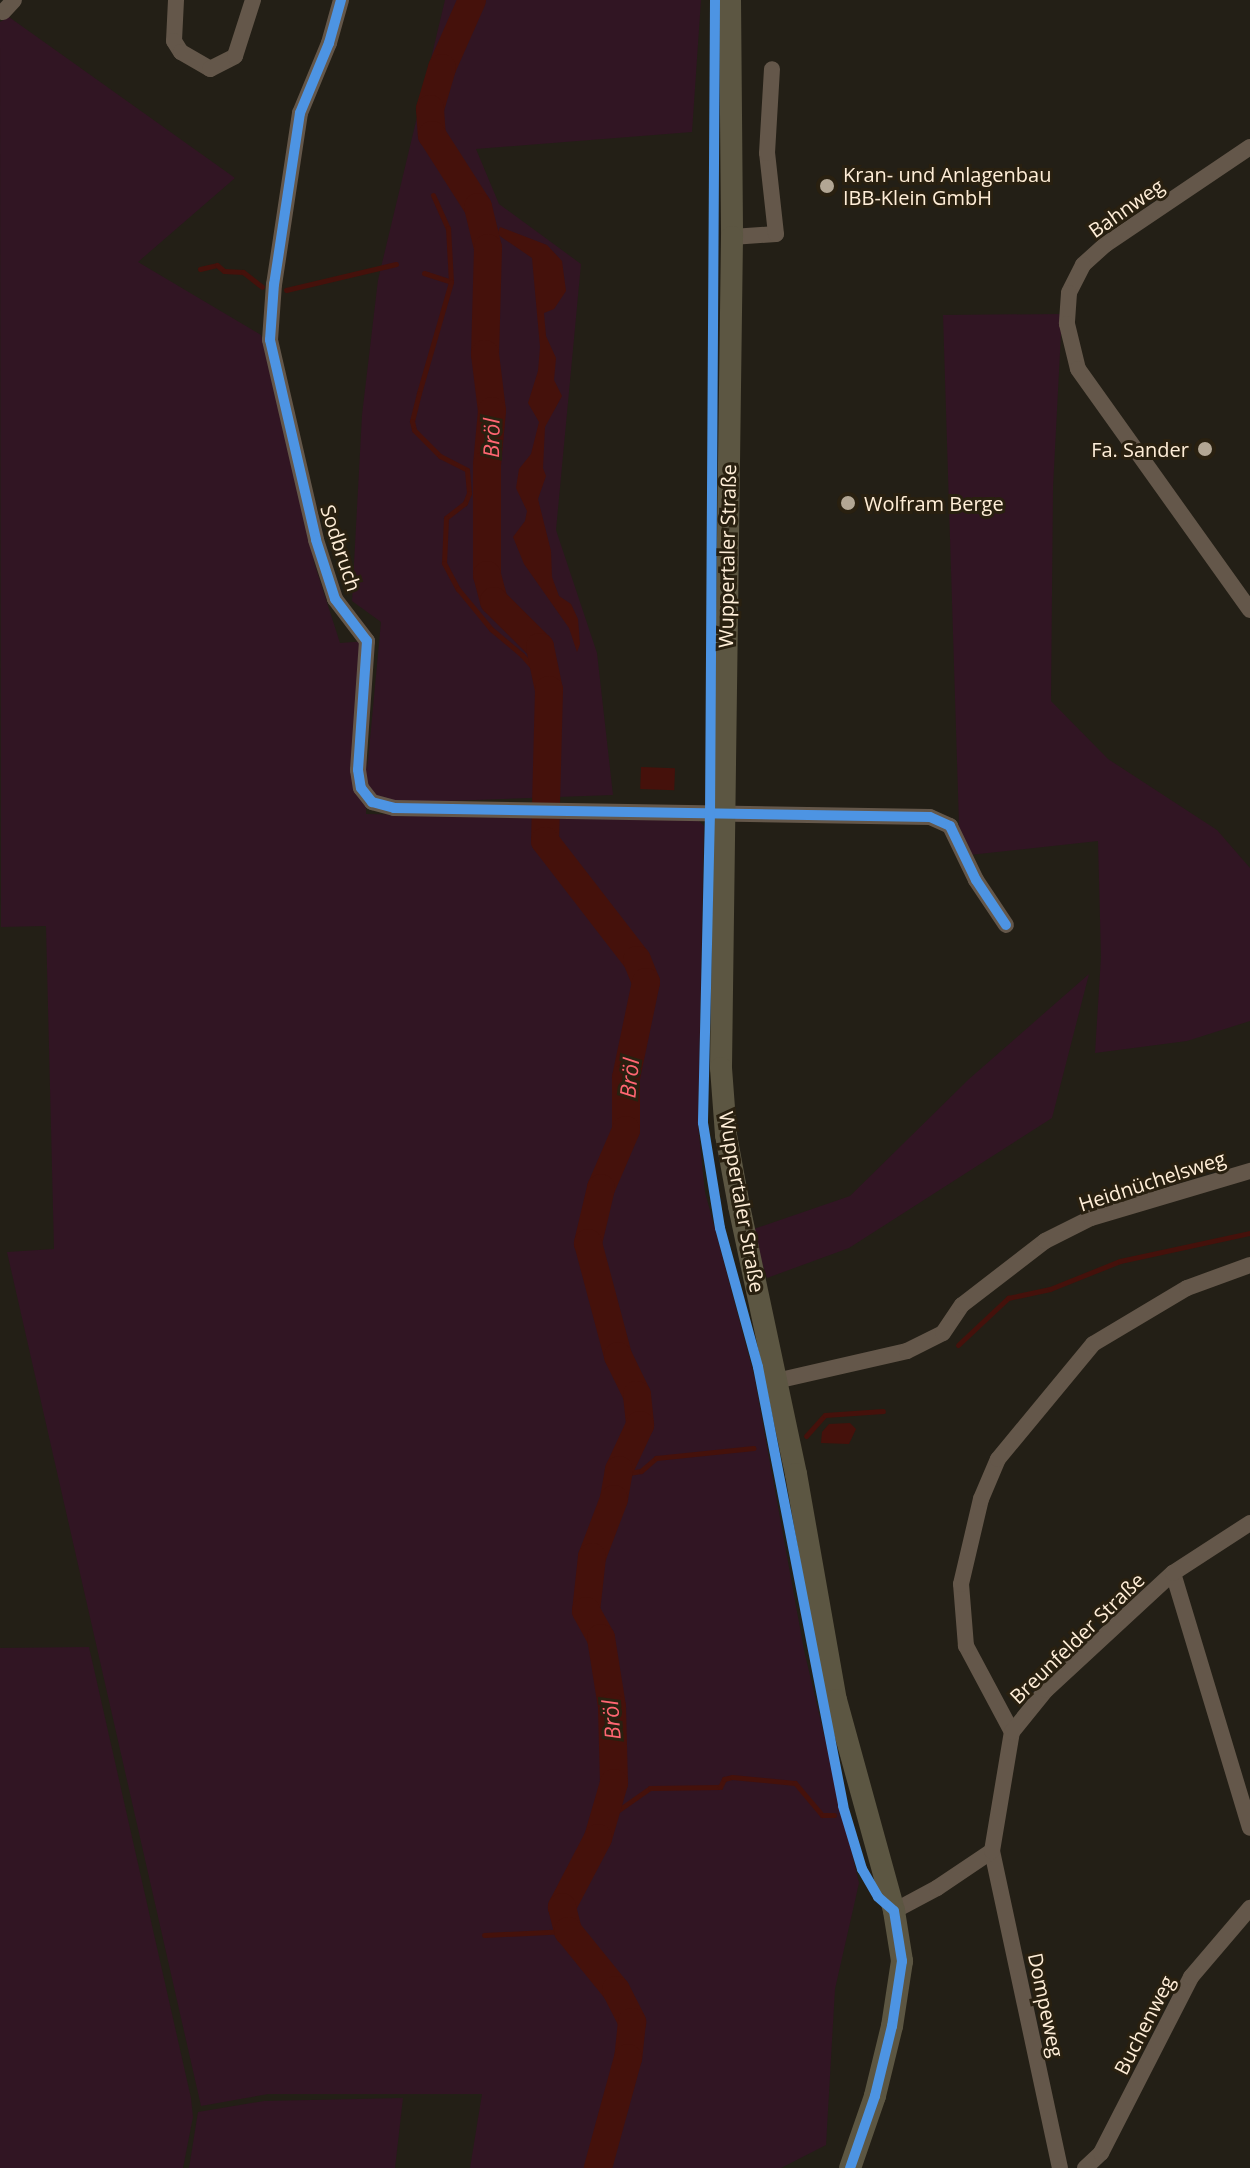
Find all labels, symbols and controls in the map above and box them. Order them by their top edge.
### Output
place label: Kran- und Anlagenbau IBB-Klein GmbH [843,162,1051,209]
street label: Bahnweg [1084,173,1168,243]
marker: Kran- und Anlagenbau IBB-Klein GmbH [818,177,836,195]
water label: Bröl [477,418,505,458]
place label: Fa. Sander [1091,437,1189,461]
marker: Fa. Sander [1196,440,1214,458]
street label: Wuppertaler Straße [713,464,741,648]
place label: Wolfram Berge [864,491,1004,515]
marker: Wolfram Berge [839,494,857,512]
street label: Sodbruch [316,502,366,594]
water label: Bröl [614,1057,644,1099]
street label: Wuppertaler Straße [714,1110,770,1294]
street label: Heidnüchelsweg [1076,1146,1228,1216]
street label: Breunfelder Straße [1005,1568,1149,1708]
water label: Bröl [596,1699,626,1741]
street label: Dompeweg [1023,1951,1069,2059]
street label: Buchenweg [1109,1971,1179,2079]

